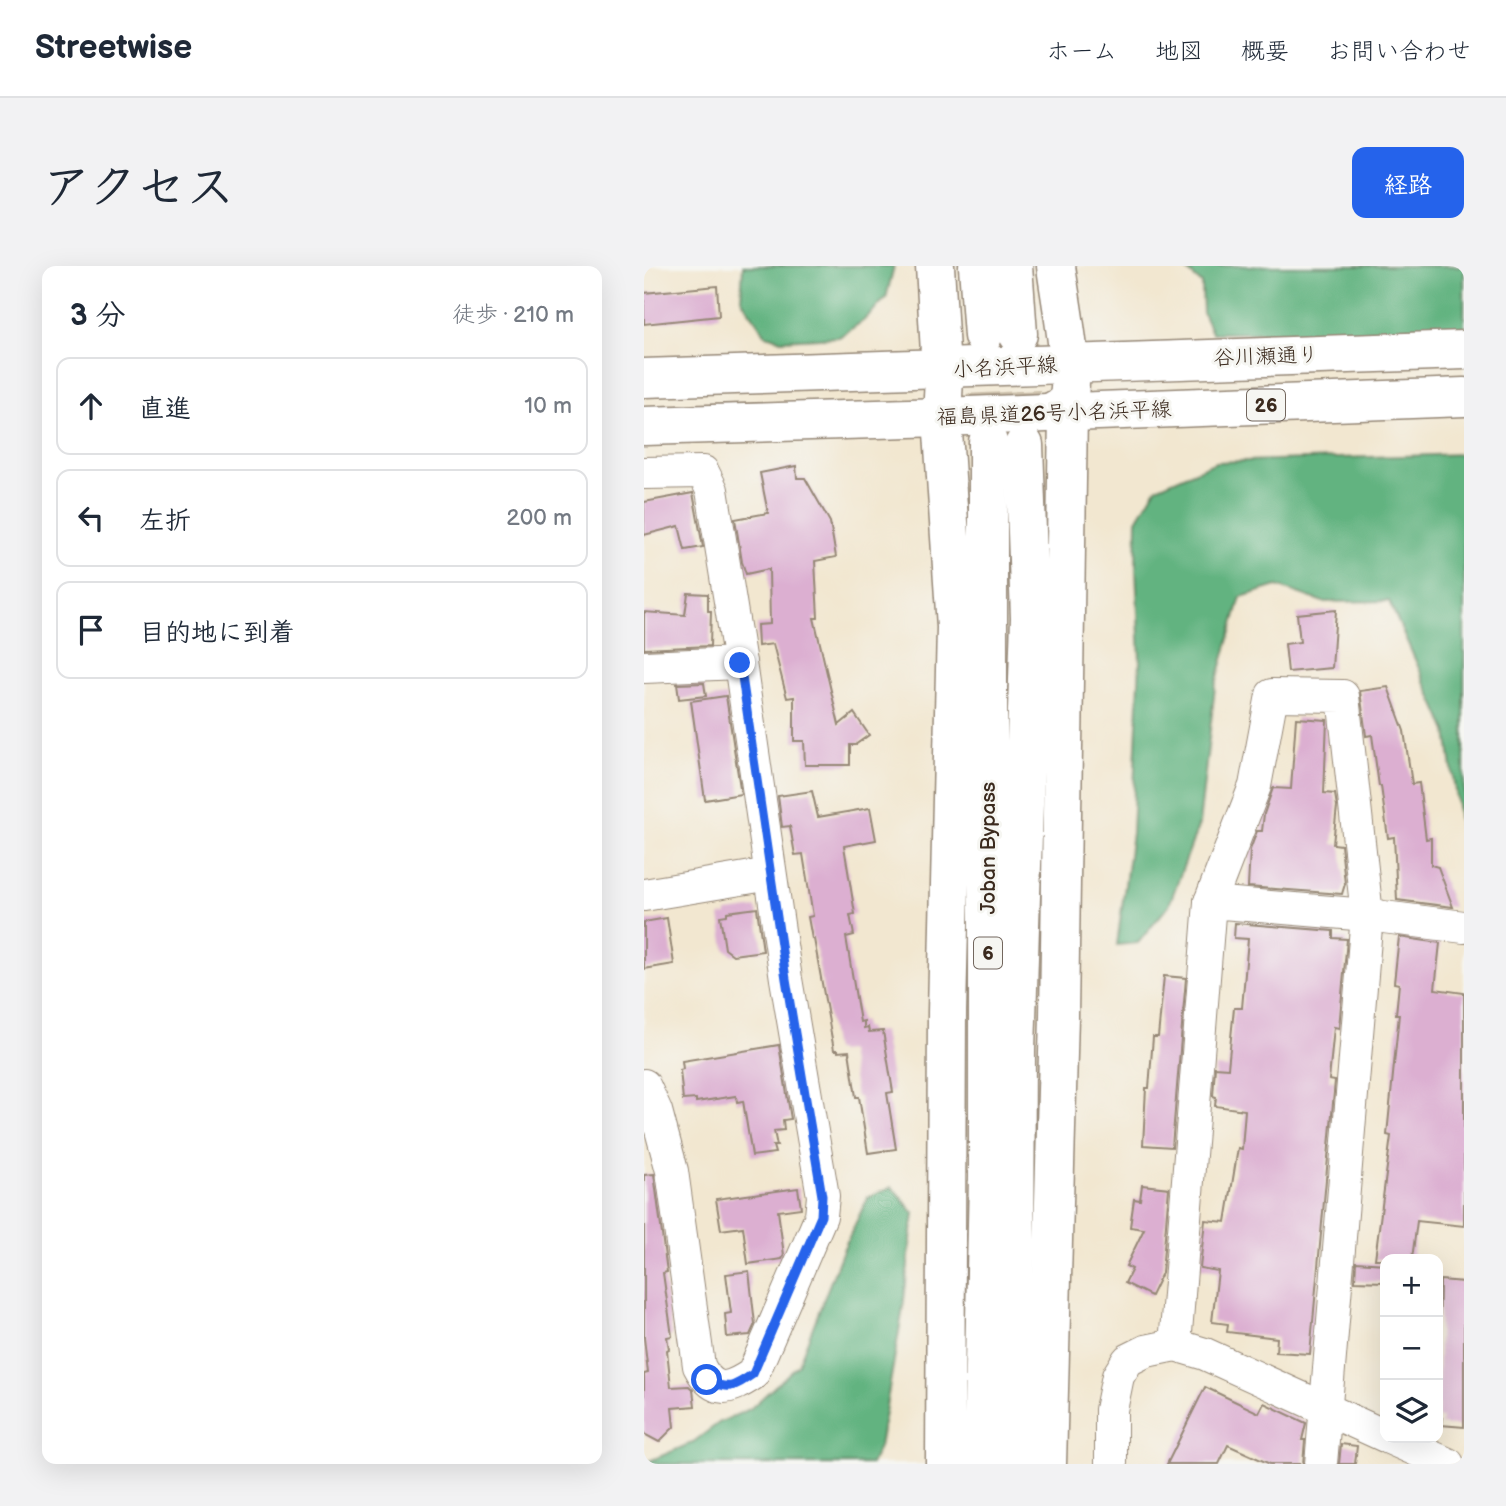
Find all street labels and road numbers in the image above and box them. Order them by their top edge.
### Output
street label: 谷川瀬通り [1213,342,1319,371]
street label: 小名浜平線 [952,352,1058,383]
road number: 26 [1247,390,1285,420]
street label: 福島県道26号小名浜平線 [936,397,1172,430]
street label: Joban Bypass [976,782,1001,914]
road number: 6 [974,938,1002,968]

